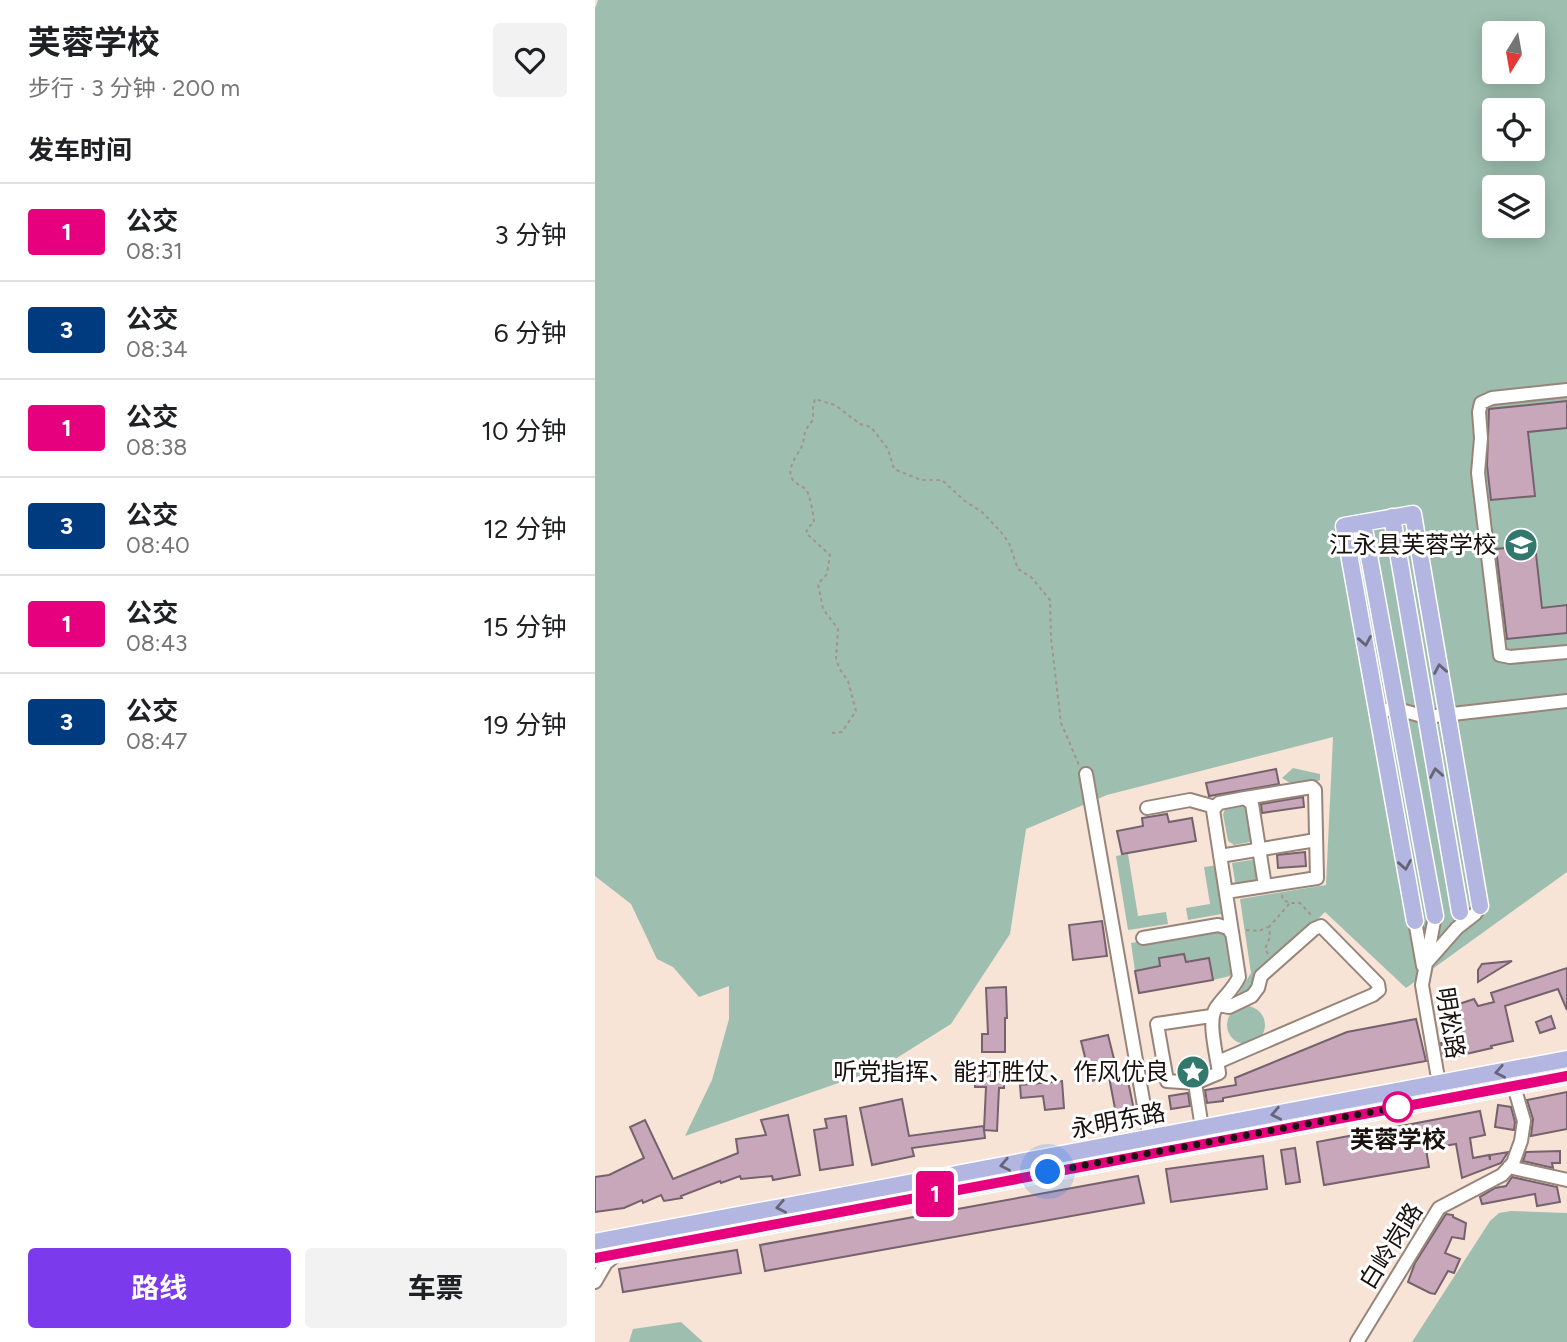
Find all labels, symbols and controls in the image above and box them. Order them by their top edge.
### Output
north arrow [1482,21,1545,84]
map controls [1482,21,1545,238]
text: 芙蓉学校 [28,23,160,62]
button: heart [493,23,567,97]
text: 步行 · 3 分钟 · 200 m [28,74,240,102]
button: locate [1482,98,1545,161]
text: 发车时间 [28,134,132,166]
button: layers [1482,175,1545,238]
text: 公交 [126,205,178,237]
text: 1 [61,217,72,246]
text: 3 分钟 [494,219,567,251]
text: 08:31 [126,237,183,265]
text: 公交 [126,303,178,335]
text: 3 [60,315,73,344]
text: 6 分钟 [494,317,567,349]
text: 08:34 [126,335,187,363]
text: 公交 [126,401,178,433]
text: 1 [61,413,72,442]
text: 10 分钟 [481,415,567,447]
text: 08:38 [126,433,187,461]
text: 公交 [126,499,178,531]
text: 3 [60,511,73,540]
text: 12 分钟 [483,513,567,545]
school or university icon: 江永县芙蓉学校 [1502,526,1540,564]
place label: 江永县芙蓉学校 [1329,530,1497,559]
text: 08:40 [126,531,190,559]
text: 公交 [126,597,178,629]
text: 1 [61,609,72,638]
text: 15 分钟 [483,611,567,643]
text: 08:43 [126,629,187,657]
one-way arrow [1357,635,1372,647]
one-way arrow [1433,663,1448,675]
text: 公交 [126,695,178,727]
text: 3 [60,707,73,736]
text: 19 分钟 [483,709,567,741]
text: 08:47 [126,727,187,755]
one-way arrow [1429,767,1444,778]
one-way arrow [1397,859,1412,871]
street label: 明松路 [1431,985,1470,1061]
place icon: 听党指挥、能打胜仗、作风优良 [1174,1053,1212,1091]
place label: 听党指挥、能打胜仗、作风优良 [833,1057,1169,1086]
one-way arrow [1494,1064,1506,1079]
marker: 芙蓉学校 [1383,1092,1413,1122]
street label: 永明东路 [1068,1097,1168,1144]
one-way arrow [1270,1106,1282,1121]
place label: 芙蓉学校 [1350,1125,1446,1154]
your location [1030,1154,1065,1189]
one-way arrow [999,1157,1011,1172]
line badge: 1 [912,1171,958,1217]
text: 1 [930,1179,940,1208]
street label: 白岭岗路 [1353,1197,1428,1294]
one-way arrow [775,1199,787,1214]
button: 路线 [28,1248,291,1328]
button: 车票 [305,1248,567,1328]

